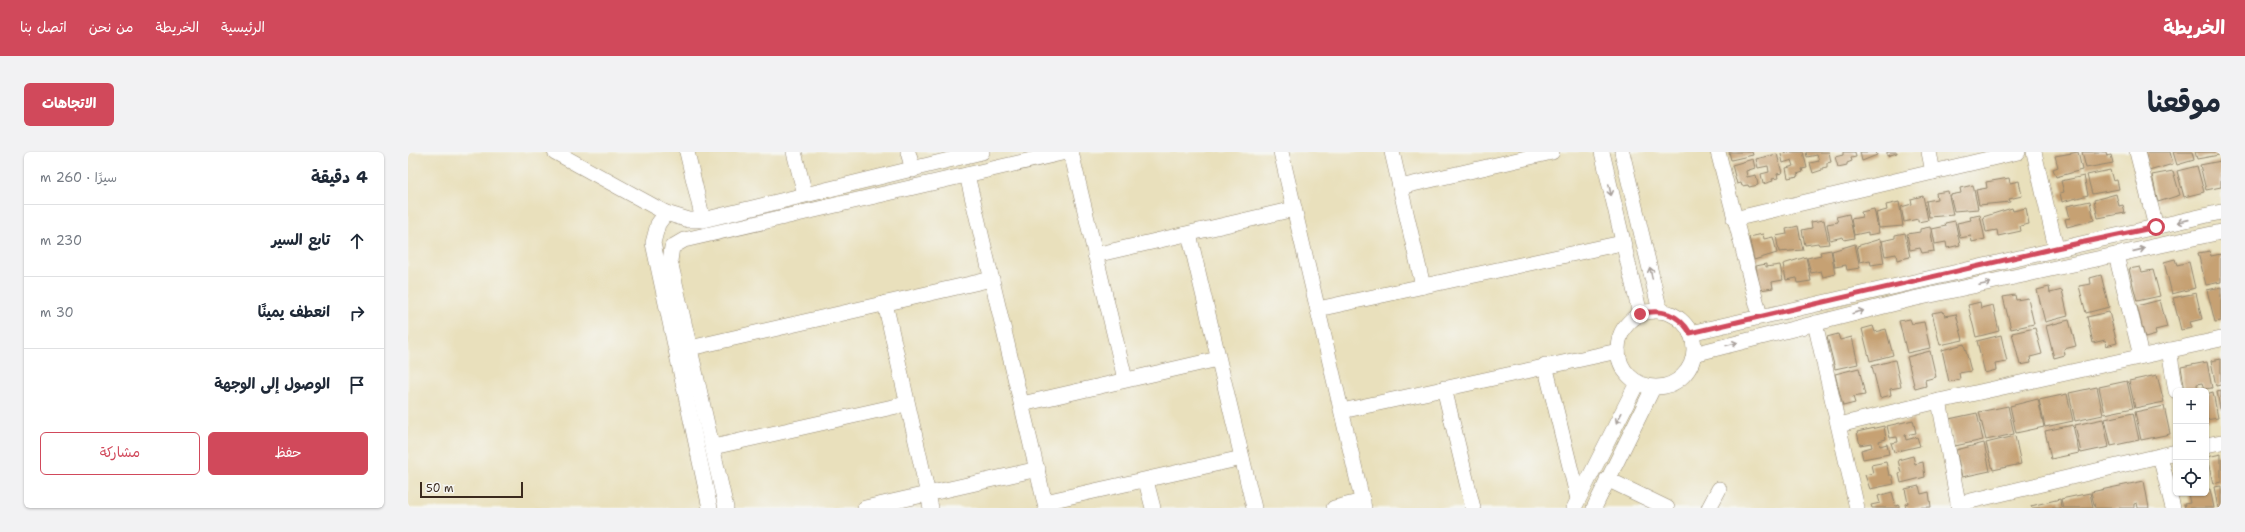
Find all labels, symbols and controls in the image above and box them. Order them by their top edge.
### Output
text: الخريطة [2163,15,2225,40]
text: اتصل بنا [20,18,67,36]
text: من نحن [89,18,133,36]
text: الخريطة [155,18,199,36]
text: الرئيسية [221,18,265,36]
button: الاتجاهات [24,83,114,126]
text: موقعنا [2147,83,2221,121]
text: 4 دقيقة [311,166,368,188]
text: سيرًا · 260 m [40,169,117,186]
one-way arrow [1607,183,1615,196]
route start [2147,218,2165,236]
one-way arrow [2177,218,2190,226]
text: تابع السير [271,230,330,250]
icon: ahead [346,230,368,252]
text: 230 m [40,232,82,249]
one-way arrow [2132,246,2145,254]
one-way arrow [1647,267,1654,280]
one-way arrow [1978,279,1991,287]
text: انعطف يمينًا [258,302,330,322]
icon: right [346,302,368,324]
text: 30 m [40,304,74,321]
route end [1631,305,1649,323]
one-way arrow [1851,308,1864,316]
one-way arrow [1725,340,1738,347]
text: الوصول إلى الوجهة [214,374,330,394]
icon: arrive [346,374,368,396]
map controls [2173,388,2209,496]
button: + [2173,388,2209,424]
one-way arrow [1615,411,1623,423]
button: − [2173,424,2209,460]
button: مشاركة [40,432,200,475]
button: حفظ [208,432,368,475]
button: locate [2173,460,2209,496]
scale bar [420,480,523,499]
text: 50 m [426,481,454,496]

